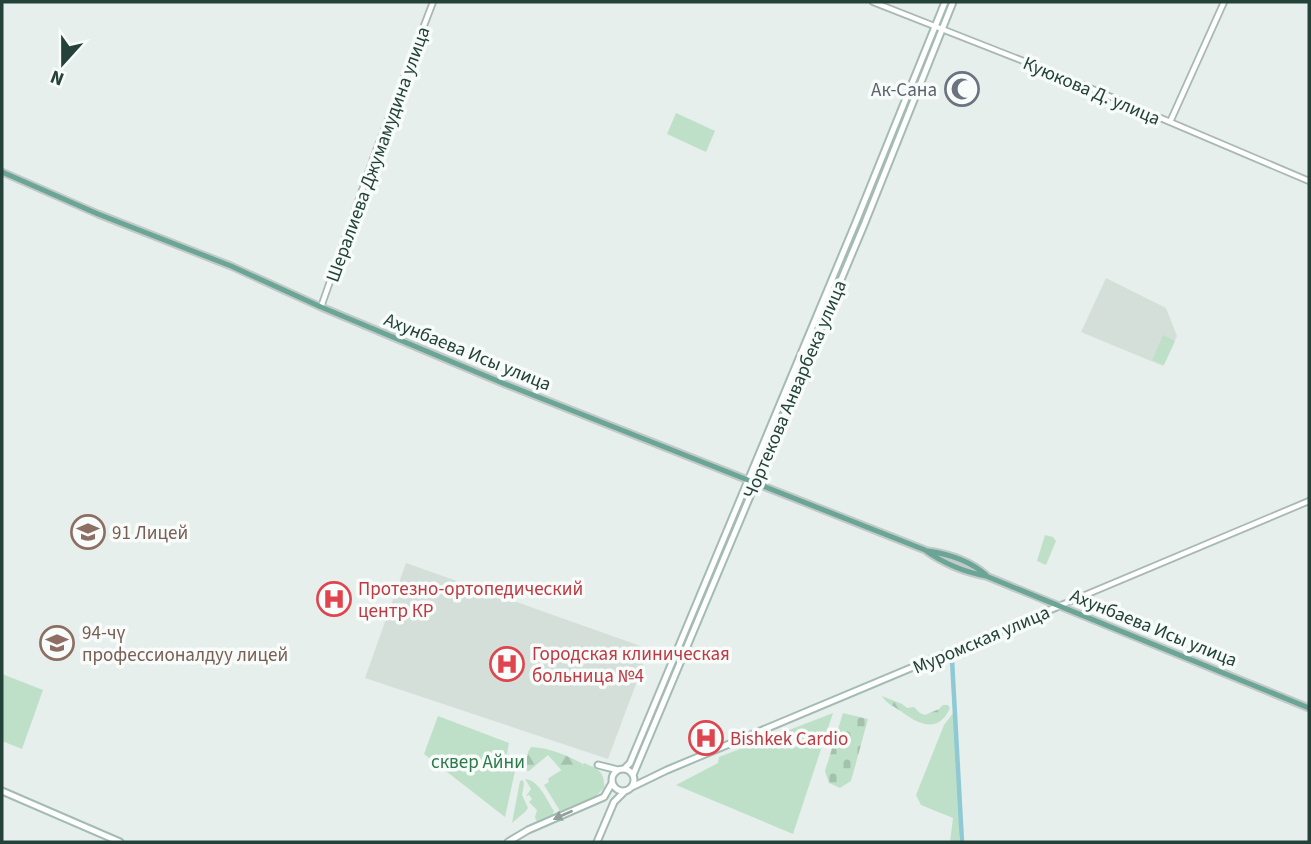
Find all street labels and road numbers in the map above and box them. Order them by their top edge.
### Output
street label: Шералиева Джумамудина улица [320,23,437,286]
street label: Куюкова Д. улица [1019,50,1164,132]
street label: Чортекова Анварбека улица [737,276,854,503]
street label: Ахунбаева Исы улица [380,307,555,398]
street label: Ахунбаева Исы улица [1066,583,1241,674]
street label: Муромская улица [909,599,1054,681]

